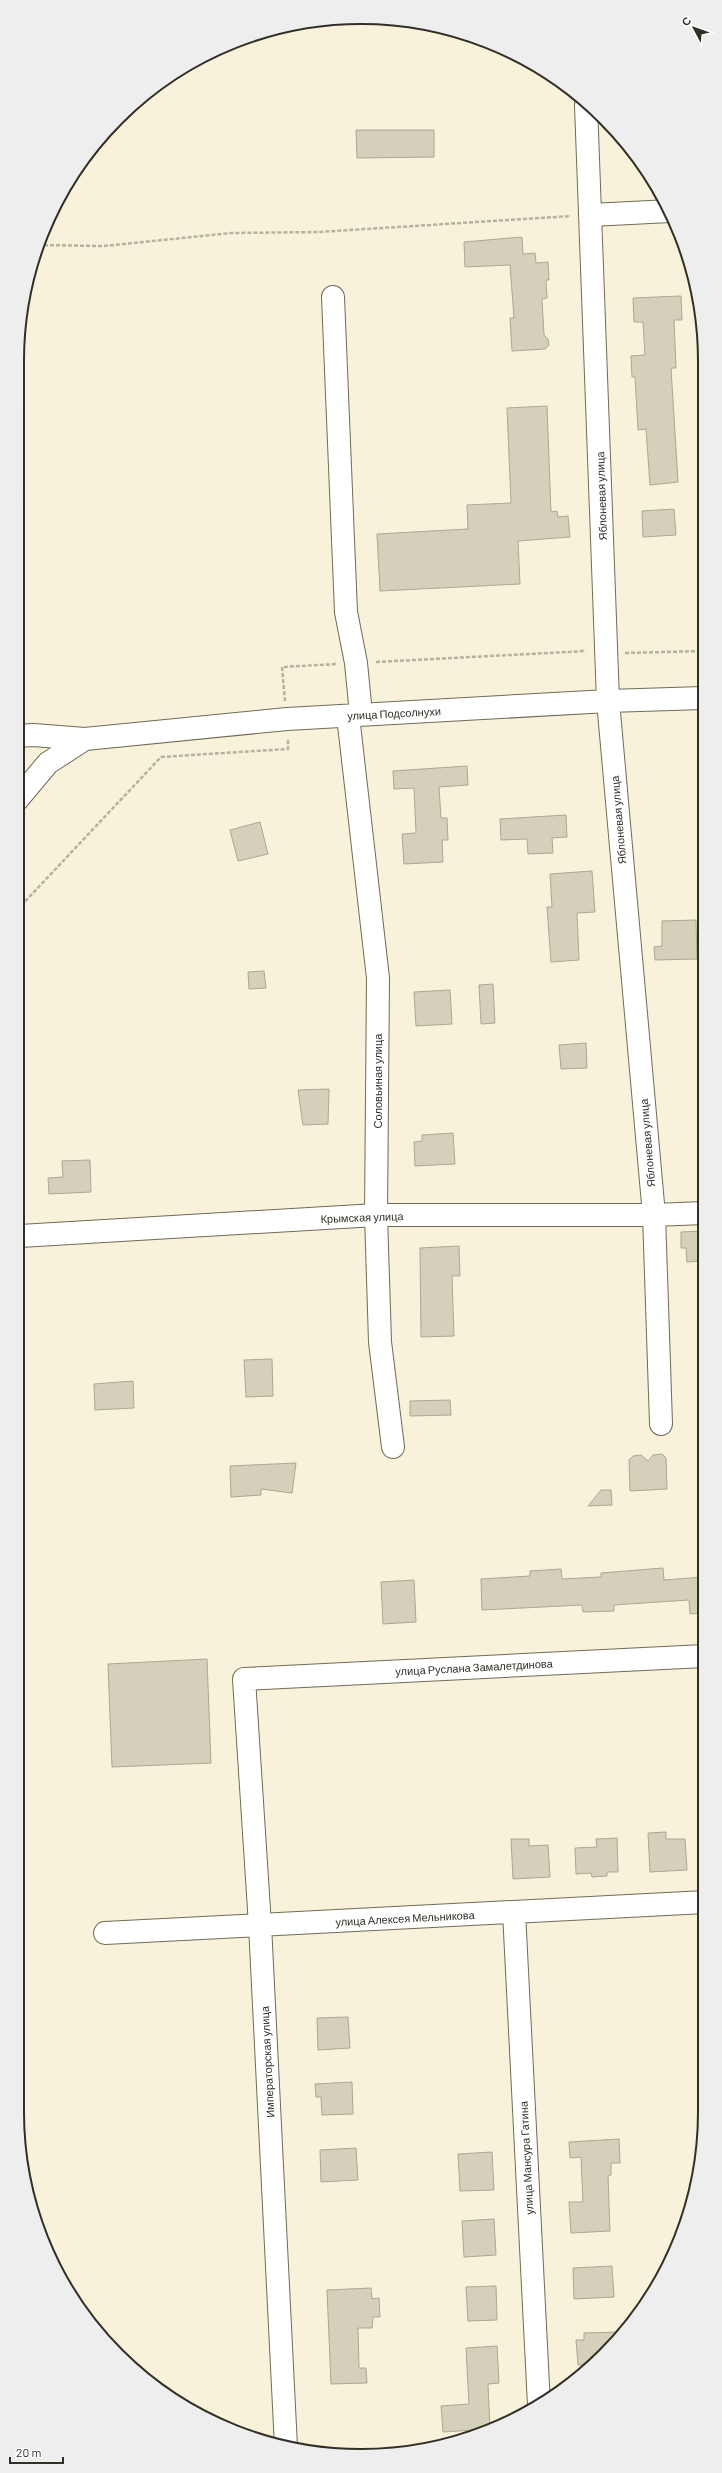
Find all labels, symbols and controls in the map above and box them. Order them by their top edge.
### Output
north arrow [674,8,714,48]
text: С [679,14,694,28]
street label: Яблоневая улица [593,451,609,541]
street label: улица Подсолнухи [347,704,441,722]
street label: Яблоневая улица [608,774,628,865]
street label: Соловьиная улица [371,1033,384,1128]
street label: Яблоневая улица [637,1097,657,1188]
street label: Крымская улица [320,1209,405,1225]
street label: улица Руслана Замалетдинова [395,1656,554,1678]
street label: улица Алексея Мельникова [335,1908,476,1928]
street label: Императорская улица [258,2005,276,2118]
street label: улица Мансура Гатина [516,2100,535,2215]
scale bar [10,2439,63,2465]
text: 20 m [16,2445,42,2459]

